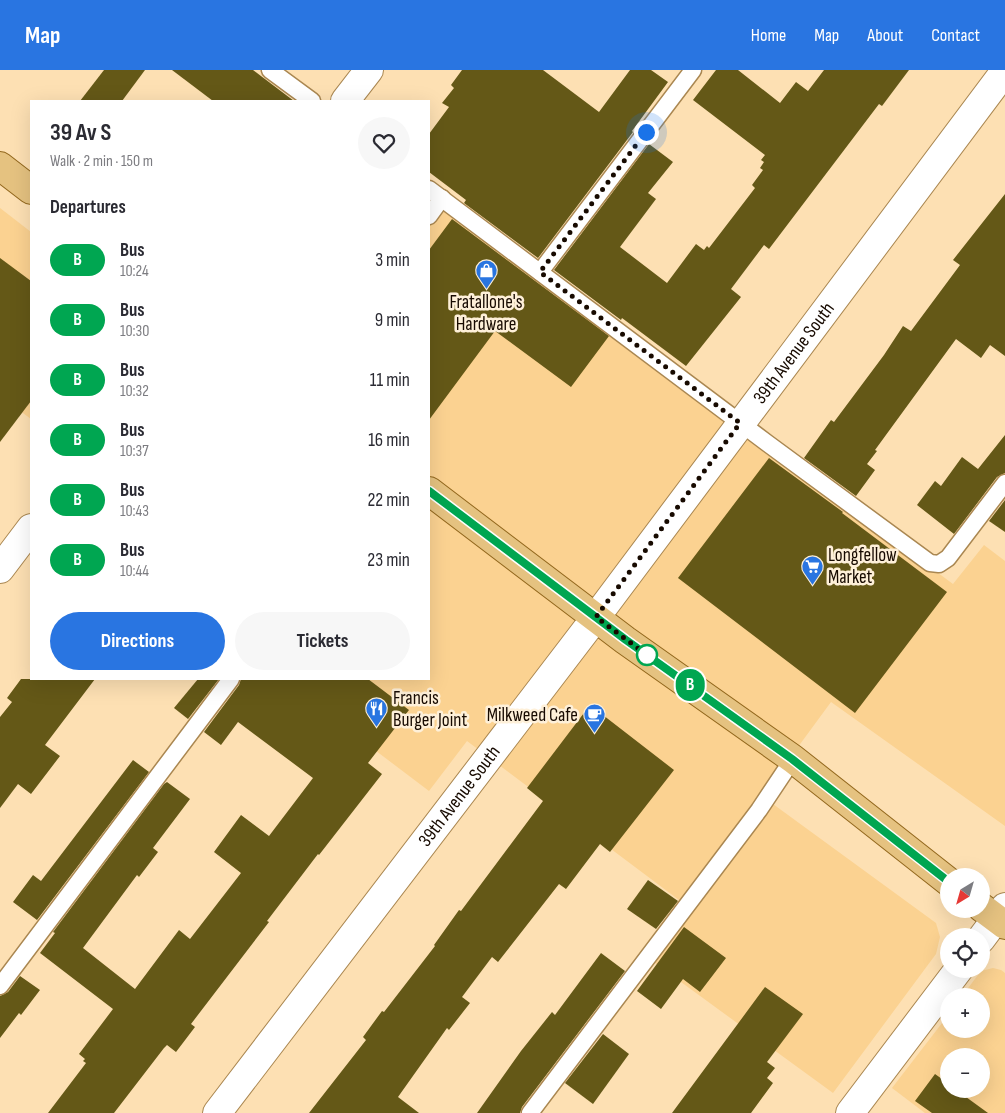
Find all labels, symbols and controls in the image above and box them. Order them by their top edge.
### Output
text: Map [25,21,60,50]
text: Home [751,25,786,46]
text: Map [814,25,839,46]
text: About [867,25,903,46]
text: Contact [931,25,980,46]
button: heart [358,117,410,169]
text: 39 Av S [50,118,111,147]
your location [634,120,659,145]
text: Walk · 2 min · 150 m [50,152,153,171]
text: Departures [50,196,126,219]
text: Bus [120,239,145,262]
text: B [73,249,82,270]
text: 3 min [375,249,410,272]
shop icon: Fratallone's Hardware [474,259,498,290]
text: 10:24 [120,262,149,281]
place label: Fratallone's Hardware [449,291,523,336]
street label: 39th Avenue South [748,298,839,408]
text: Bus [120,299,145,322]
text: B [73,309,82,330]
text: 9 min [375,309,410,332]
text: 10:30 [120,322,149,341]
text: Bus [120,359,145,382]
text: B [73,369,82,390]
text: 11 min [370,369,410,392]
text: 10:32 [120,382,149,401]
text: Bus [120,419,145,442]
text: B [73,429,82,450]
text: 16 min [368,429,410,452]
text: 10:37 [120,442,149,461]
text: Bus [120,479,145,502]
text: B [73,489,82,510]
text: 22 min [367,489,410,512]
text: 10:43 [120,502,149,521]
text: Bus [120,539,145,562]
place label: Longfellow Market [828,544,897,589]
text: B [73,549,82,570]
text: 23 min [367,549,410,572]
supermarket icon: Longfellow Market [800,554,824,585]
text: 10:44 [120,562,149,581]
button: Directions [50,612,225,670]
button: Tickets [235,612,410,670]
unlabelled marker [636,644,658,666]
line badge: B [674,669,706,701]
text: B [686,674,694,695]
place label: Francis Burger Joint [393,687,468,732]
restaurant icon: Francis Burger Joint [365,697,389,728]
cafe icon: Milkweed Cafe [582,703,606,734]
place label: Milkweed Cafe [487,704,578,727]
street label: 39th Avenue South [413,741,505,851]
north arrow [940,868,990,918]
map controls [940,868,990,1098]
button: locate [940,928,990,978]
button: + [940,988,990,1038]
button: − [940,1048,990,1098]

